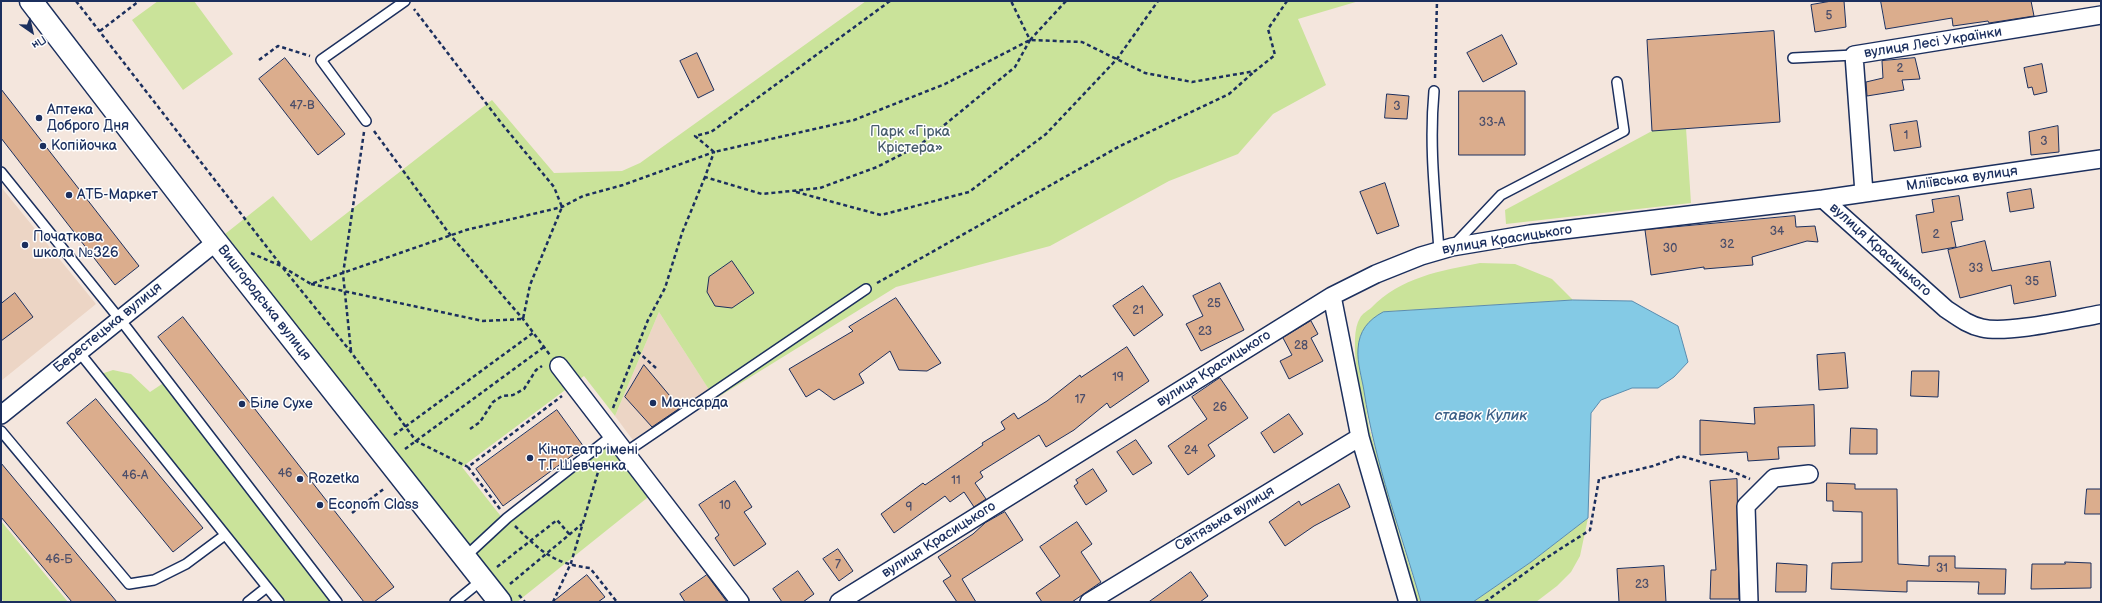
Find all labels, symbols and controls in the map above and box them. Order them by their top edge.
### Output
house number: 5 [1826,9,1832,23]
north arrow [12,12,52,52]
street label: вулиця Лесі Українки [1863,24,2003,62]
text: Пн [29,33,49,52]
house number: 2 [1896,62,1904,76]
house number: 47-В [289,99,315,113]
house number: 3 [1393,100,1401,114]
place label: Аптека Доброго Дня [47,102,129,134]
marker: Аптека Доброго Дня [34,113,44,123]
house number: 33-А [1479,116,1505,130]
park label: Парк «Гірка Крістера» [870,124,950,156]
house number: 1 [1904,129,1908,143]
house number: 3 [2040,135,2048,149]
place label: Копійочка [51,138,117,154]
marker: Копійочка [38,141,48,151]
street label: Мліївська вулиця [1905,163,2019,195]
place label: АТБ-Маркет [77,187,158,203]
marker: АТБ-Маркет [64,190,74,200]
street label: вулиця Красицького [1826,200,1934,300]
street label: вулиця Красицького [1441,221,1573,259]
house number: 34 [1770,225,1784,239]
house number: 2 [1932,228,1940,242]
place label: Початкова школа №326 [33,229,119,262]
house number: 32 [1720,238,1734,252]
marker: Початкова школа №326 [20,240,30,250]
street label: Вишгородська вулиця [214,242,314,364]
house number: 30 [1663,242,1677,256]
house number: 33 [1969,262,1983,276]
house number: 35 [2025,275,2039,289]
street label: Берестецька вулиця [51,279,165,377]
house number: 25 [1207,297,1221,311]
house number: 21 [1132,304,1144,318]
house number: 23 [1198,325,1212,339]
street label: вулиця Красицького [1154,327,1274,411]
house number: 28 [1294,339,1308,353]
house number: 19 [1112,371,1124,385]
house number: 17 [1075,393,1085,407]
place label: Мансарда [661,395,728,411]
place label: Біле Сухе [250,396,313,412]
marker: Мансарда [648,398,658,408]
marker: Біле Сухе [237,399,247,409]
house number: 26 [1213,401,1227,415]
water label: ставок Кулик [1435,407,1527,425]
place label: Кінотеатр імені Т.Г.Шевченка [538,442,638,474]
house number: 24 [1184,444,1198,458]
marker: Кінотеатр імені Т.Г.Шевченка [525,453,535,463]
house number: 46 [278,467,292,481]
house number: 46-А [122,469,148,483]
place label: Rozetka [308,471,359,487]
marker: Rozetka [295,474,305,484]
house number: 11 [951,474,961,488]
street label: Світязька вулиця [1172,483,1278,555]
place label: Econom Class [328,497,419,513]
street label: вулиця Красицького [879,498,999,582]
house number: 10 [719,499,731,513]
marker: Econom Class [315,500,325,510]
house number: 9 [906,501,912,515]
house number: 46-Б [45,553,73,567]
house number: 7 [835,558,841,572]
house number: 31 [1936,562,1948,576]
house number: 23 [1635,578,1649,592]

